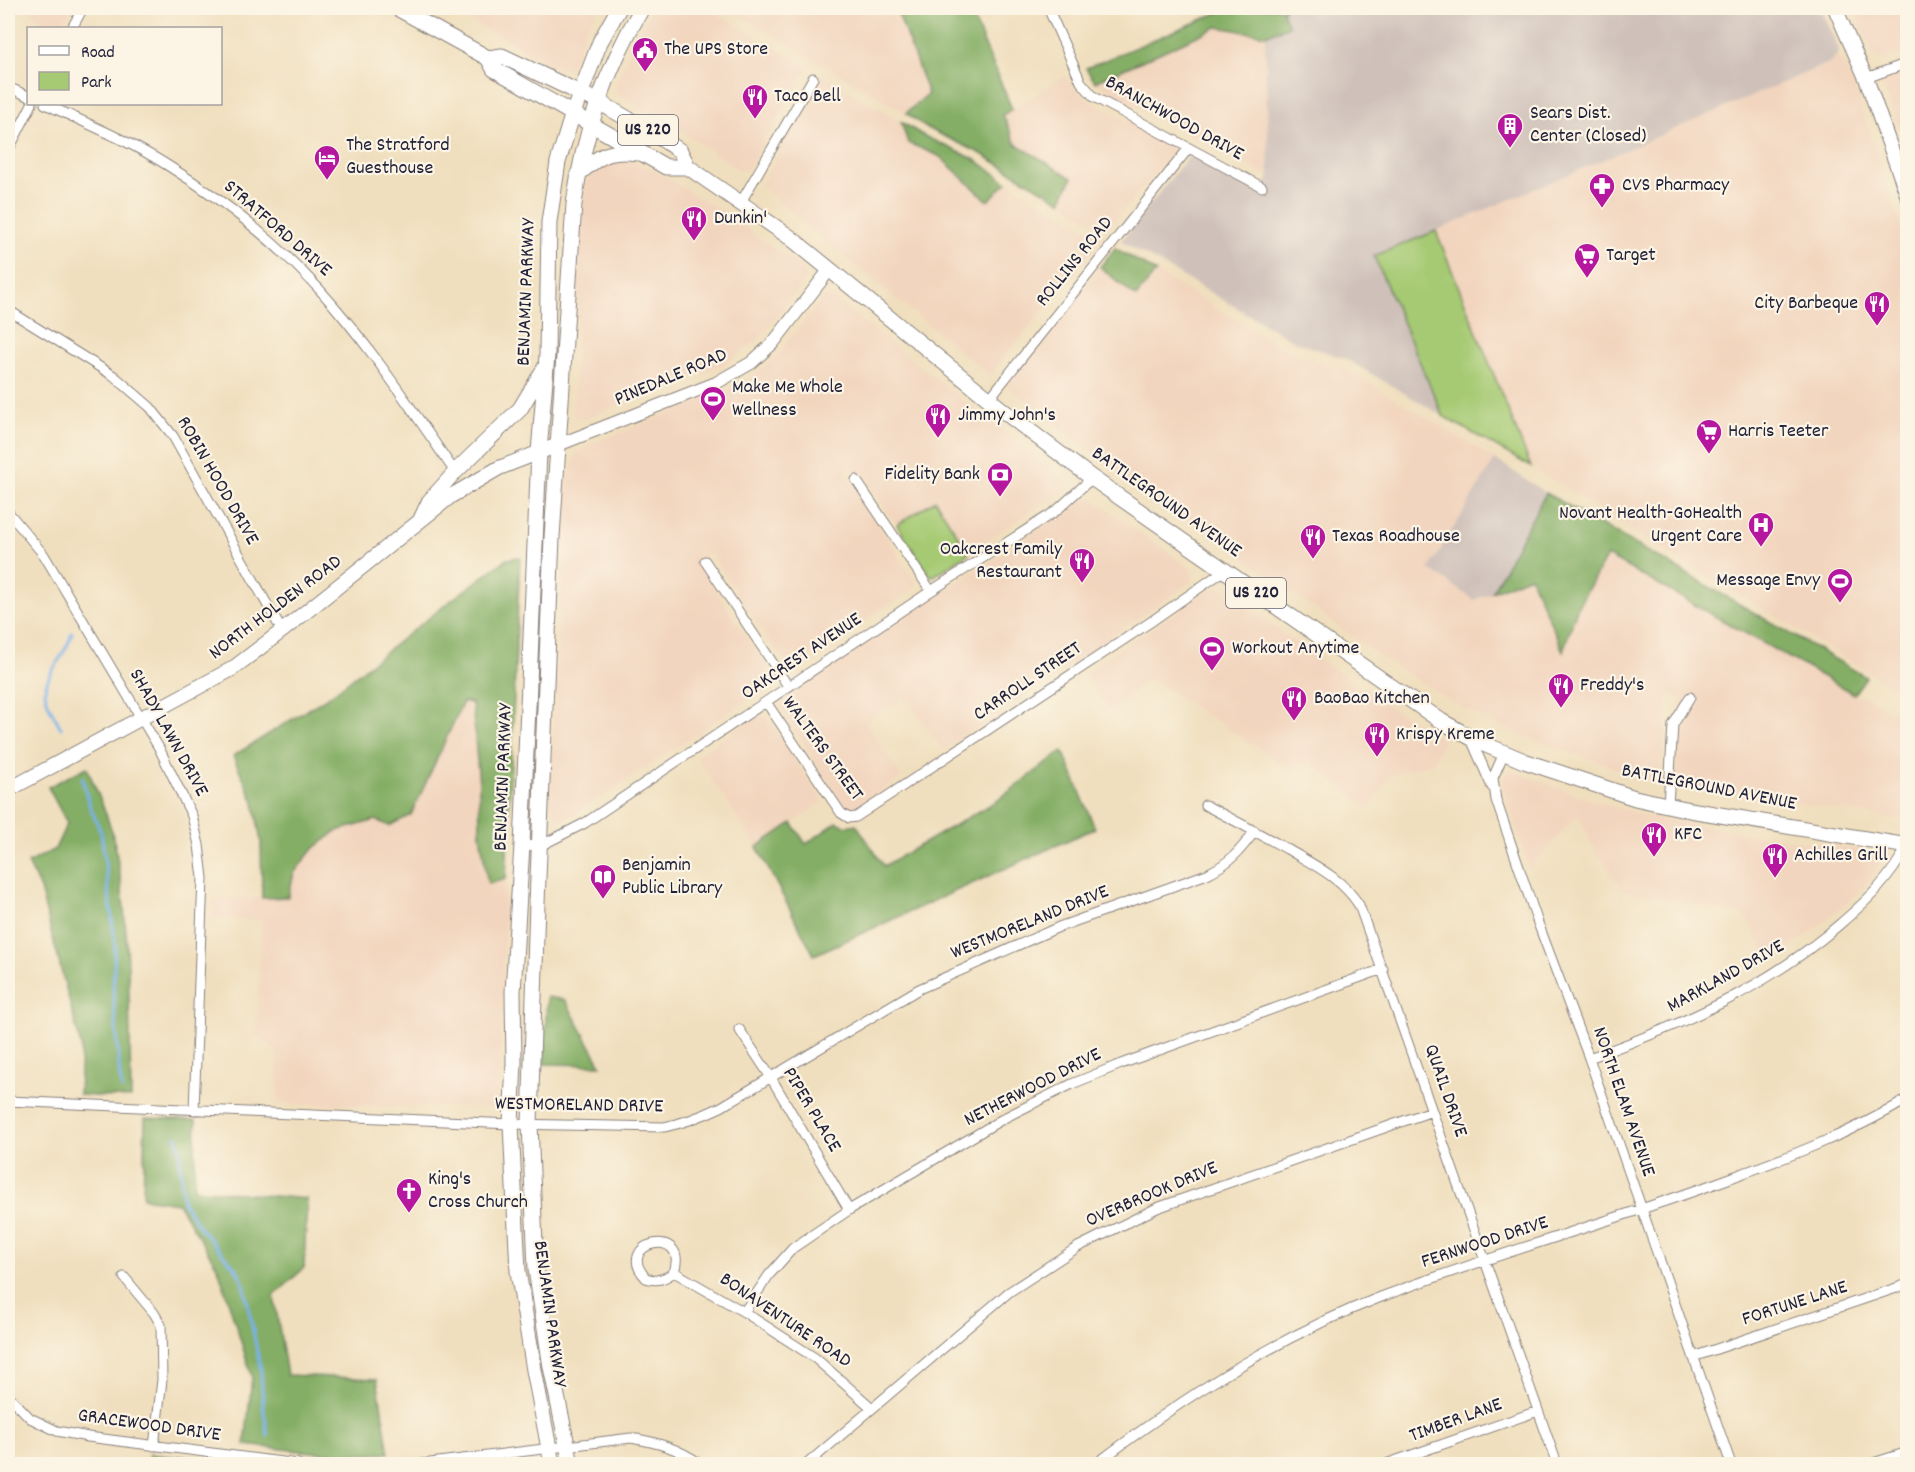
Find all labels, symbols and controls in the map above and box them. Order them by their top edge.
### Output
legend [27,27,222,105]
public building icon: The UPS Store [630,35,660,73]
place label: The UPS Store [664,36,768,64]
text: Road [81,41,115,66]
street label: BRANCHWOOD DRIVE [1100,69,1248,169]
text: Park [81,71,112,96]
restaurant icon: Taco Bell [740,82,770,120]
place label: Taco Bell [774,83,841,111]
place label: Sears Dist. Center (Closed) [1530,100,1646,151]
building icon: Sears Dist. Center (Closed) [1495,111,1525,149]
road number: US 220 [618,115,678,145]
place label: The Stratford Guesthouse [346,132,450,183]
hotel icon: The Stratford Guesthouse [312,143,342,181]
pharmacy icon: CVS Pharmacy [1587,171,1617,209]
place label: CVS Pharmacy [1622,172,1730,200]
street label: STRATFORD DRIVE [217,174,337,284]
restaurant icon: Dunkin' [679,204,709,242]
place label: Dunkin' [714,205,767,233]
street label: ROLLINS ROAD [1030,211,1120,313]
street label: BENJAMIN PARKWAY [510,217,544,366]
supermarket icon: Target [1572,241,1602,279]
place label: Target [1606,242,1656,270]
restaurant icon: City Barbeque [1862,289,1892,327]
place label: City Barbeque [1754,290,1858,318]
street label: PINEDALE ROAD [610,342,732,414]
place label: Make Me Whole Wellness [732,374,843,425]
sports icon: Make Me Whole Wellness [698,384,728,422]
restaurant icon: Jimmy John's [923,401,953,439]
place label: Jimmy John's [958,402,1056,430]
street label: ROBIN HOOD DRIVE [169,411,265,551]
supermarket icon: Harris Teeter [1694,417,1724,455]
place label: Harris Teeter [1728,418,1829,446]
street label: BATTLEGROUND AVENUE [1085,441,1247,565]
bank icon: Fidelity Bank [985,460,1015,498]
place label: Fidelity Bank [884,461,980,489]
place label: Novant Health-GoHealth Urgent Care [1559,500,1742,551]
hospital icon: Novant Health-GoHealth Urgent Care [1746,510,1776,548]
restaurant icon: Texas Roadhouse [1298,522,1328,560]
place label: Texas Roadhouse [1332,523,1460,551]
place label: Oakcrest Family Restaurant [940,536,1063,587]
restaurant icon: Oakcrest Family Restaurant [1067,546,1097,584]
street label: NORTH HOLDEN ROAD [204,549,348,667]
sports icon: Message Envy [1825,566,1855,604]
place label: Message Envy [1716,567,1821,595]
road number: US 220 [1226,578,1286,608]
street label: OAKCREST AVENUE [736,606,868,708]
sports icon: Workout Anytime [1197,634,1227,672]
street label: CARROLL STREET [968,635,1088,729]
place label: Workout Anytime [1232,635,1360,663]
street label: SHADY LAWN DRIVE [121,664,215,802]
restaurant icon: Freddy's [1546,671,1576,709]
place label: Freddy's [1580,672,1644,700]
restaurant icon: BaoBao Kitchen [1279,684,1309,722]
place label: BaoBao Kitchen [1314,685,1430,713]
street label: WALTERS STREET [774,691,870,807]
street label: BENJAMIN PARKWAY [487,702,521,851]
restaurant icon: Krispy Kreme [1362,720,1392,758]
place label: Krispy Kreme [1396,721,1495,749]
street label: BATTLEGROUND AVENUE [1619,757,1799,819]
restaurant icon: KFC [1639,820,1669,858]
place label: KFC [1674,821,1702,849]
restaurant icon: Achilles Grill [1760,841,1790,879]
place label: Achilles Grill [1794,842,1888,870]
place label: Benjamin Public Library [622,852,723,903]
library icon: Benjamin Public Library [588,862,618,900]
street label: WESTMORELAND DRIVE [947,879,1113,967]
street label: MARKLAND DRIVE [1662,933,1790,1021]
street label: NORTH ELAM AVENUE [1584,1023,1662,1181]
street label: NETHERWOOD DRIVE [960,1041,1106,1135]
street label: QUAIL DRIVE [1416,1041,1474,1141]
street label: PIPER PLACE [775,1062,847,1158]
street label: WESTMORELAND DRIVE [495,1091,663,1121]
street label: OVERBROOK DRIVE [1082,1155,1222,1235]
place label: King's Cross Church [428,1166,528,1217]
church icon: King's Cross Church [394,1176,424,1214]
street label: FERNWOOD DRIVE [1418,1209,1552,1277]
street label: BENJAMIN PARKWAY [525,1239,573,1390]
street label: BONAVENTURE ROAD [713,1266,857,1376]
street label: FORTUNE LANE [1739,1274,1851,1334]
street label: TIMBER LANE [1406,1391,1506,1451]
street label: GRACEWOOD DRIVE [76,1402,222,1450]

